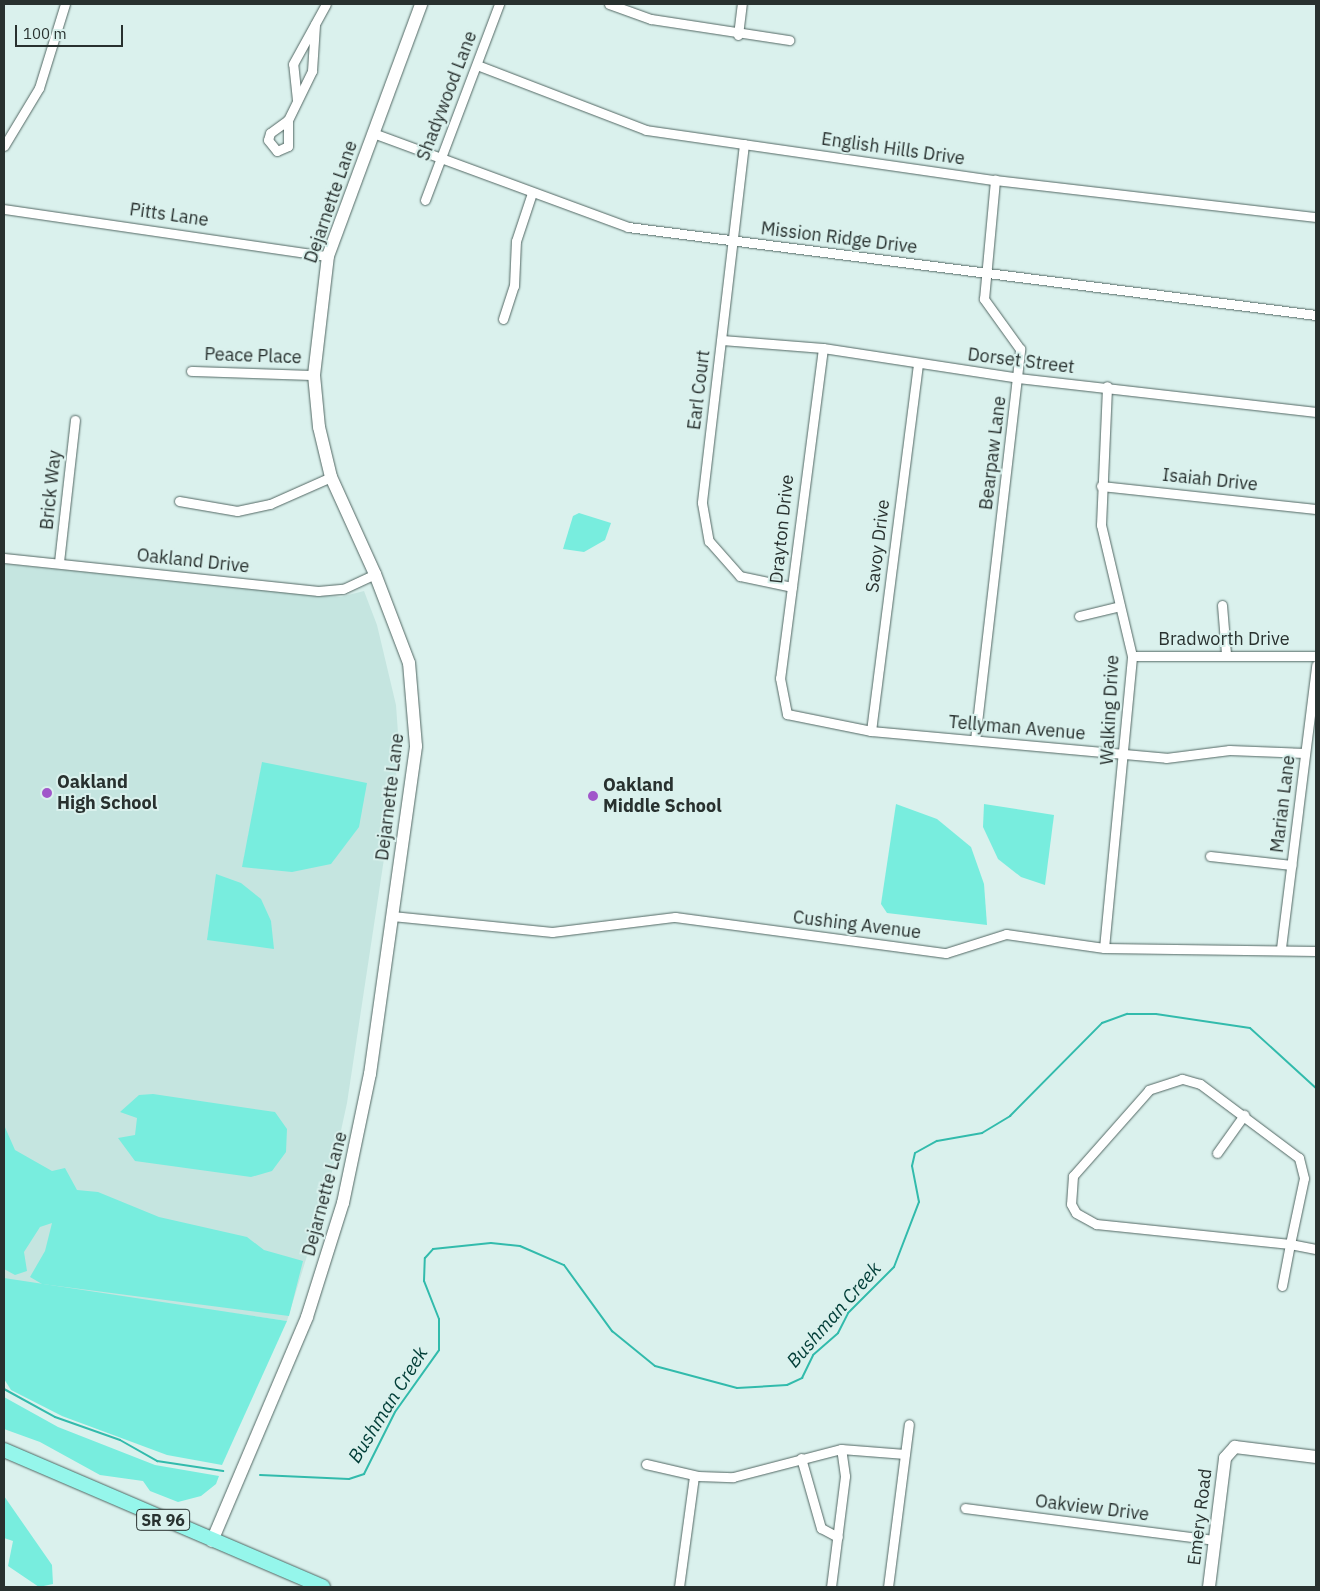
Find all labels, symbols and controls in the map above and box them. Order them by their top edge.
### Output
scale bar [18,15,125,47]
text: 100 m [23,24,67,43]
street label: Shadywood Lane [412,28,482,164]
street label: English Hills Drive [820,128,966,170]
street label: Dejarnette Lane [300,138,362,266]
street label: Pitts Lane [128,199,210,231]
street label: Mission Ridge Drive [760,218,918,258]
street label: Peace Place [204,344,302,368]
street label: Dorset Street [966,344,1076,378]
street label: Earl Court [683,349,715,431]
street label: Bearpaw Lane [975,395,1011,511]
street label: Brick Way [36,449,66,531]
street label: Isaiah Drive [1161,464,1259,496]
street label: Drayton Drive [766,473,798,585]
street label: Savoy Drive [862,498,894,594]
street label: Oakland Drive [136,544,250,578]
street label: Bradworth Drive [1158,628,1290,650]
street label: Walking Drive [1096,654,1124,766]
street label: Tellyman Avenue [948,711,1086,745]
street label: Dejarnette Lane [371,732,409,862]
street label: Marian Lane [1266,754,1300,854]
place label: Oakland High School [57,772,157,814]
place label: Oakland Middle School [603,775,722,818]
marker: Oakland High School [41,787,53,799]
marker: Oakland Middle School [587,790,599,802]
street label: Cushing Avenue [792,906,922,944]
street label: Dejarnette Lane [298,1129,352,1259]
water label: Bushman Creek [782,1258,886,1372]
water label: Bushman Creek [343,1343,433,1467]
street label: Emery Road [1183,1467,1217,1567]
street label: Oakview Drive [1034,1490,1150,1526]
road number: SR 96 [136,1506,190,1534]

